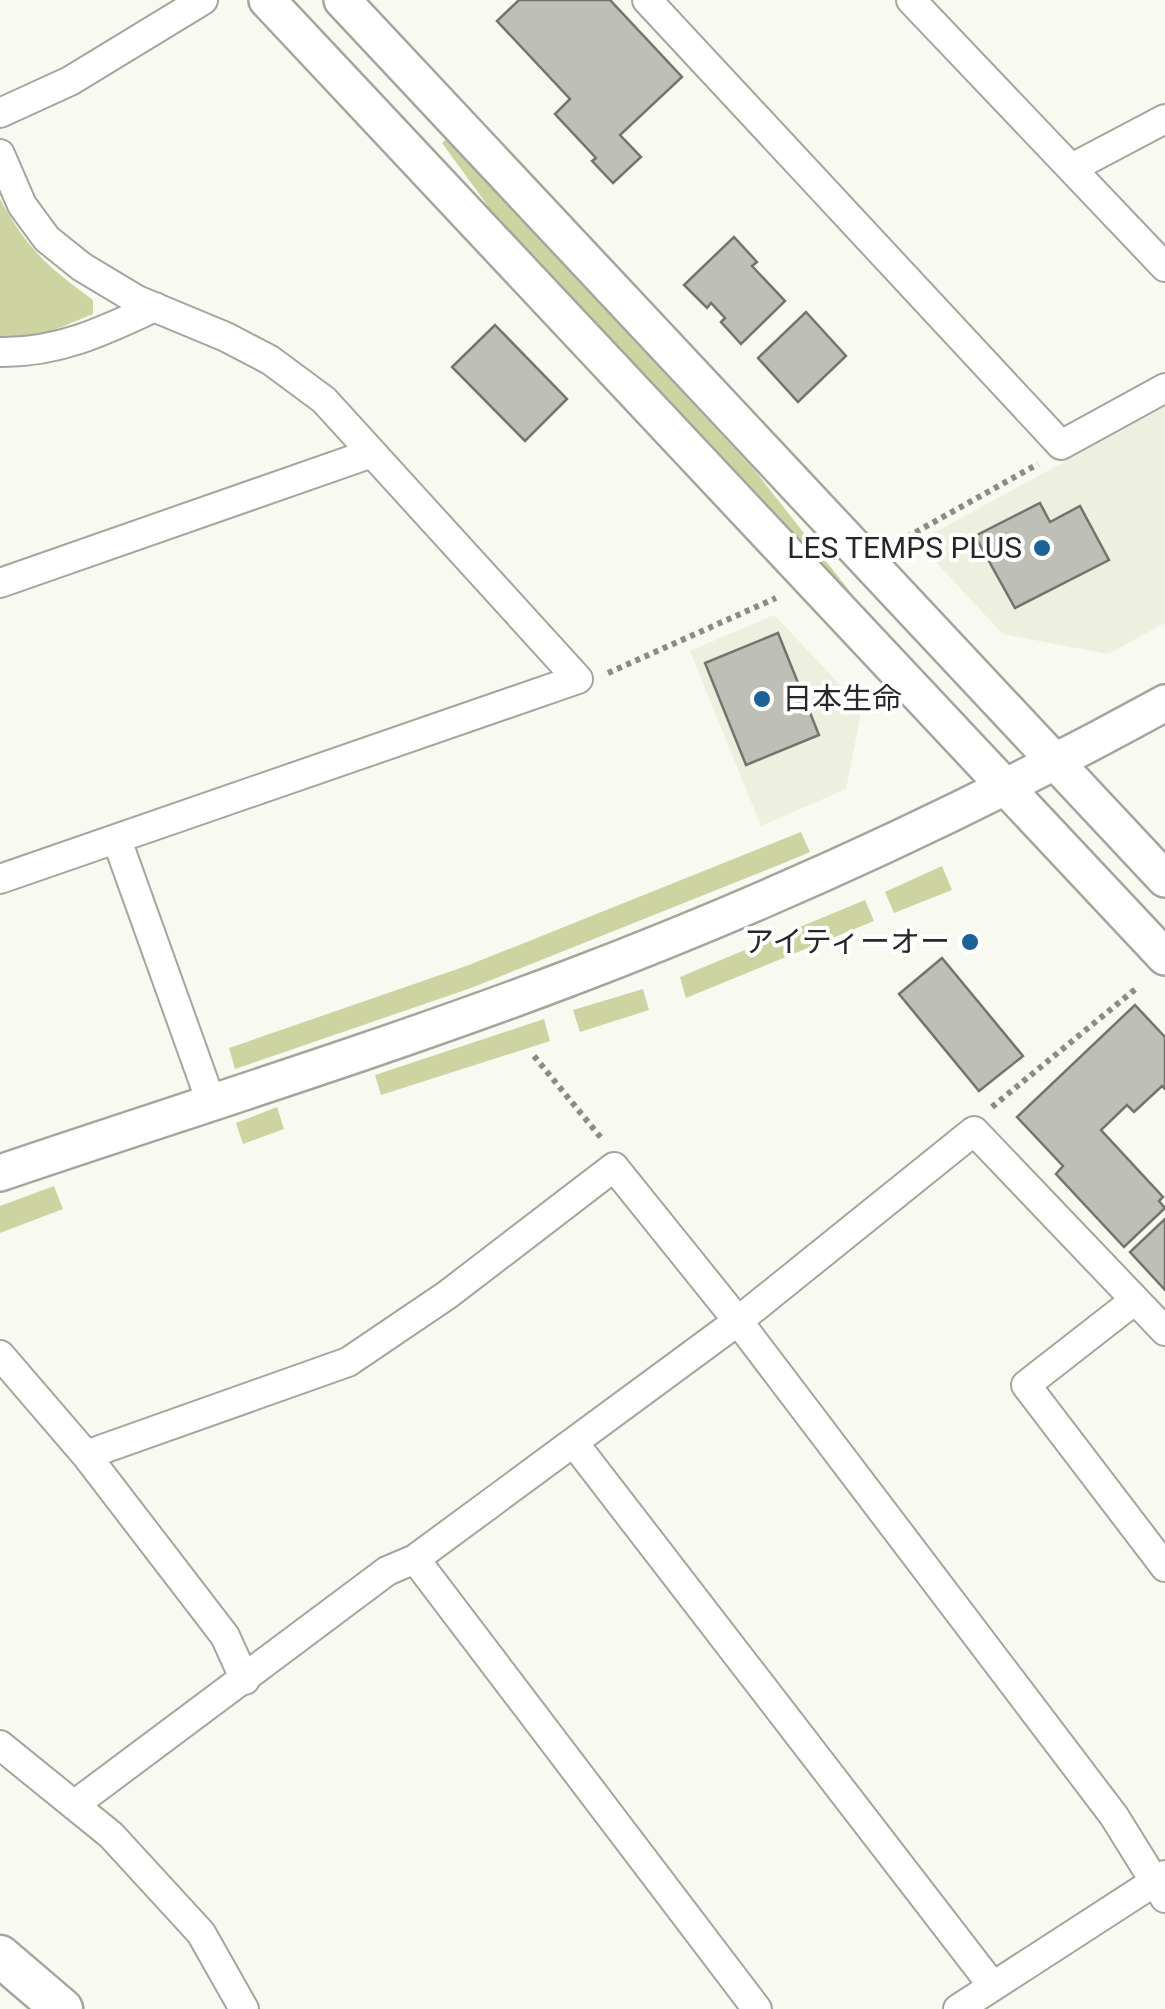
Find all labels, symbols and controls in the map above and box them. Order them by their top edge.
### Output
place label: LES TEMPS PLUS [787,530,1022,565]
marker: LES TEMPS PLUS [1031,537,1053,559]
place label: 日本生命 [782,681,902,716]
marker: 日本生命 [751,688,773,710]
place label: アイティーオー [744,924,950,959]
marker: アイティーオー [959,931,981,953]

